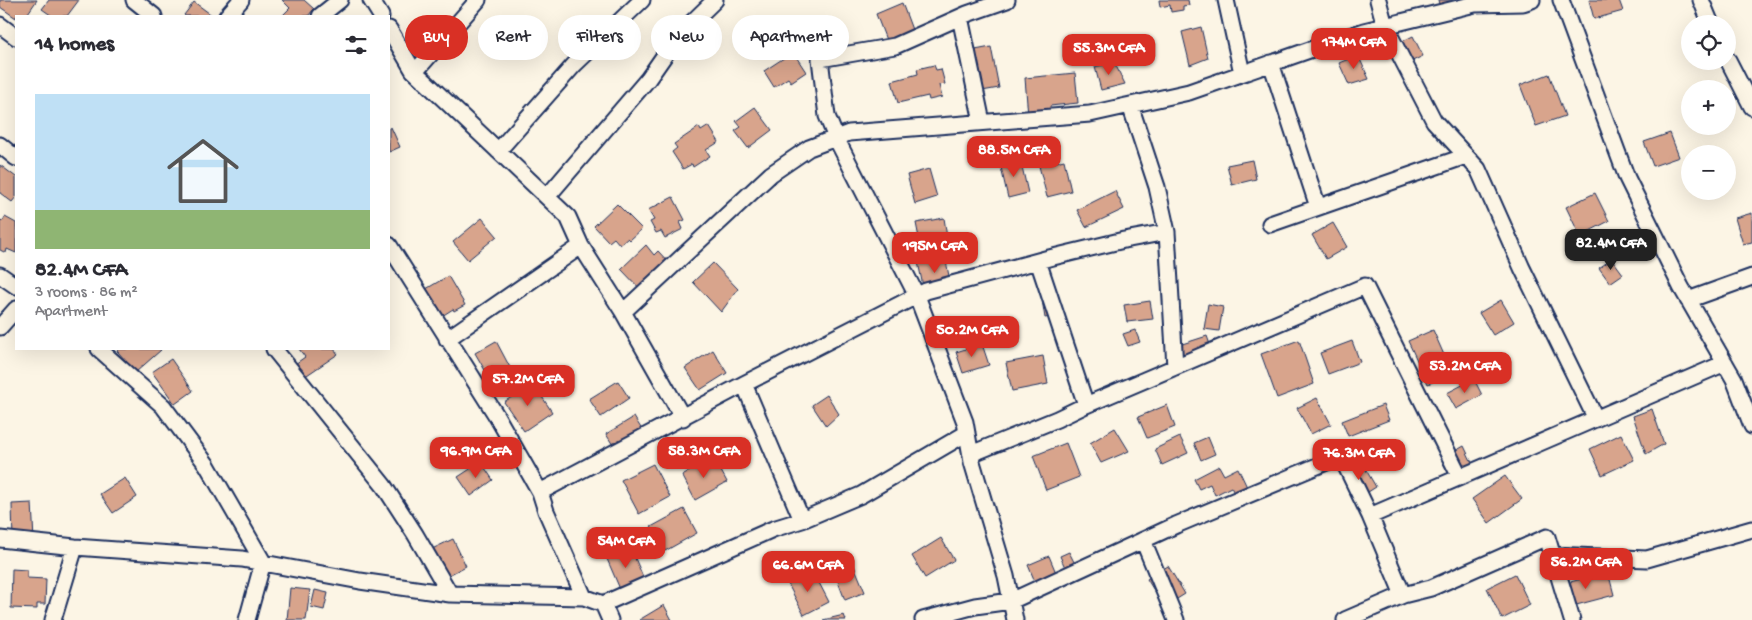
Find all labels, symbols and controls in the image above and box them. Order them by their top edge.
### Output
chip: Buy [405,15,468,60]
chip: Rent [478,15,548,60]
chip: Filters [558,15,641,60]
chip: New [651,15,722,60]
chip: Apartment [732,15,849,60]
map controls [1681,15,1736,200]
button: locate [1681,15,1736,70]
pin: 174M CFA [1302,28,1406,70]
icon: filters [342,31,370,59]
text: 14 homes [35,33,114,58]
pin: 55.3M CFA [1052,34,1166,76]
text: 174M CFA [1322,34,1386,53]
text: 55.3M CFA [1073,40,1145,59]
button: + [1681,80,1736,135]
icon: home [158,126,248,216]
pin: 88.5M CFA [957,136,1071,178]
text: 88.5M CFA [978,142,1050,161]
button: − [1681,145,1736,200]
pin: 82.4M CFA [1554,228,1668,271]
pin: 195M CFA [883,232,987,274]
text: 82.4M CFA [1576,235,1646,254]
text: 195M CFA [903,238,967,257]
text: 82.4M CFA [35,259,127,284]
text: 3 rooms · 86 m² [35,284,138,303]
text: Apartment [35,303,107,322]
pin: 50.2M CFA [915,316,1029,358]
text: 50.2M CFA [936,322,1008,341]
pin: 53.2M CFA [1408,352,1522,394]
text: 53.2M CFA [1430,358,1500,377]
pin: 57.2M CFA [471,364,585,407]
text: 57.2M CFA [493,371,563,390]
pin: 96.9M CFA [419,436,533,479]
pin: 58.3M CFA [647,436,761,479]
pin: 76.3M CFA [1302,438,1416,481]
text: 96.9M CFA [441,443,511,462]
text: 58.3M CFA [668,443,740,462]
text: 76.3M CFA [1324,445,1394,464]
pin: 54M CFA [580,526,672,569]
text: 54M CFA [597,533,655,552]
pin: 56.2M CFA [1529,548,1643,590]
pin: 66.6M CFA [751,550,865,593]
text: 56.2M CFA [1551,554,1621,573]
text: 66.6M CFA [773,557,843,576]

